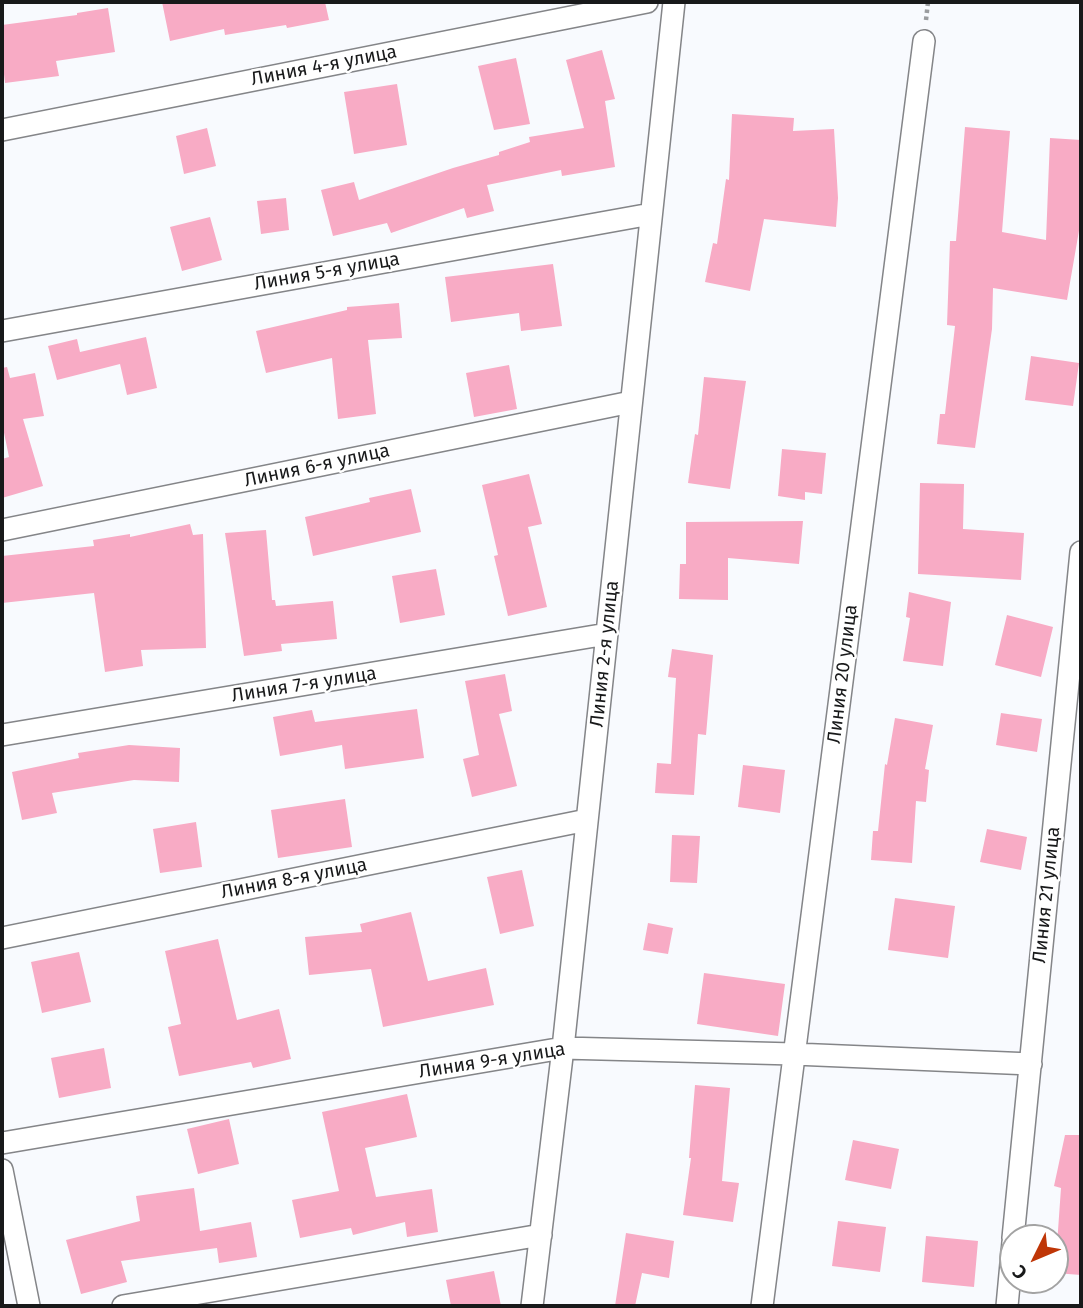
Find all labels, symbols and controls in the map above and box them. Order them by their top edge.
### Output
street label: Линия 4-я улица [249,41,399,91]
street label: Линия 5-я улица [252,248,402,296]
street label: Линия 6-я улица [242,439,392,493]
street label: Линия 2-я улица [586,580,624,728]
street label: Линия 20 улица [823,603,863,745]
street label: Линия 7-я улица [230,662,378,708]
street label: Линия 21 улица [1028,826,1066,964]
street label: Линия 8-я улица [219,854,369,904]
street label: Линия 9-я улица [417,1038,567,1084]
north arrow [999,1224,1069,1294]
text: С [1008,1260,1032,1284]

